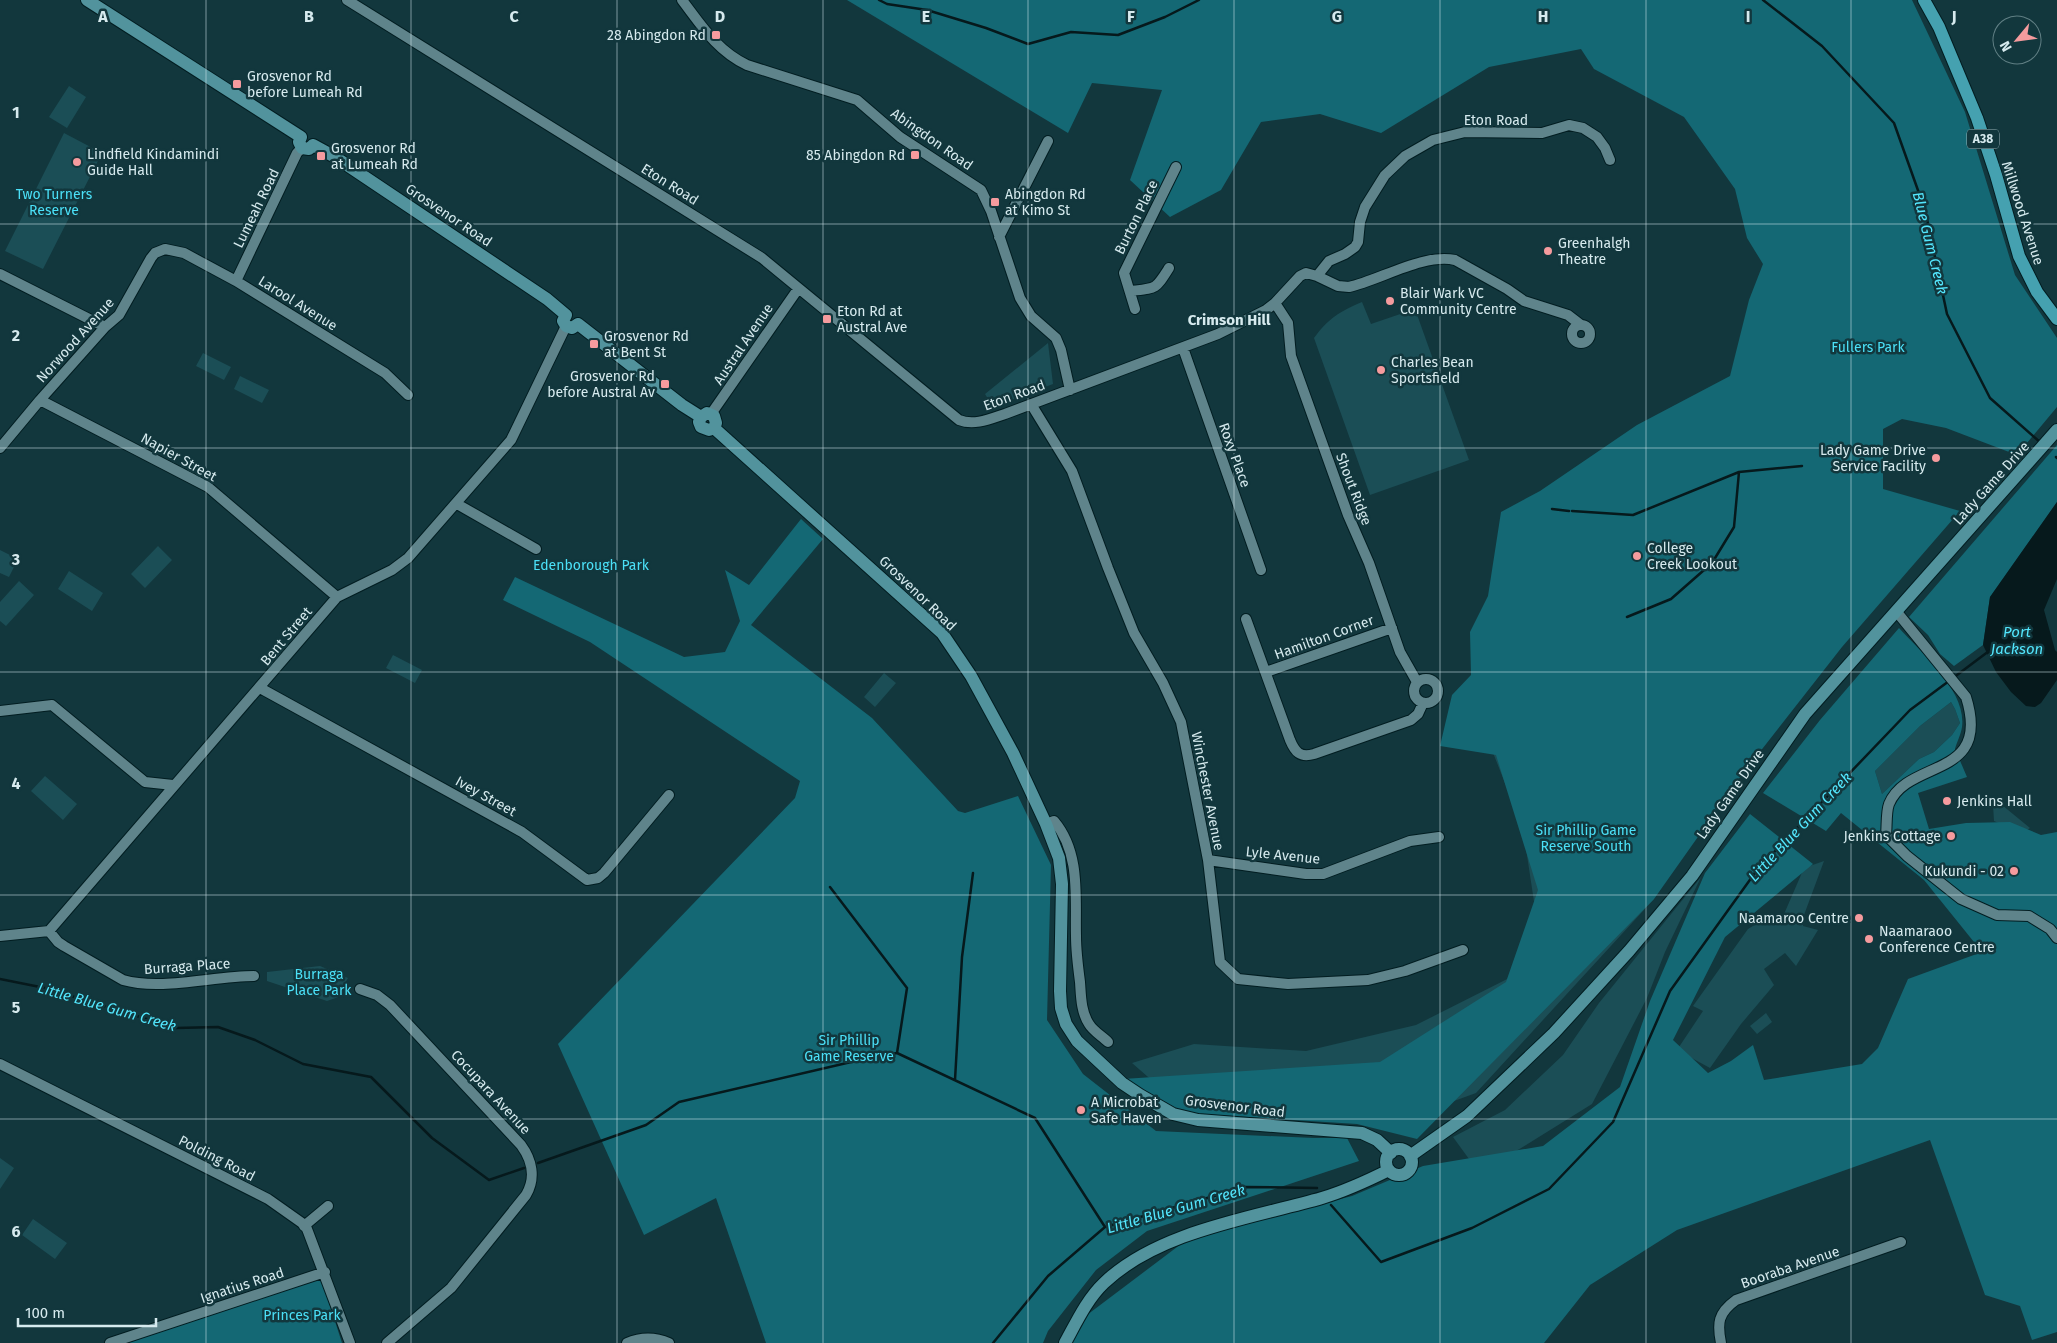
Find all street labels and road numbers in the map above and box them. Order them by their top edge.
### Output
street label: Abingdon Road [887,105,976,174]
street label: Eton Road [1464,112,1528,129]
road number: A38 [1967,130,1999,148]
street label: Millwood Avenue [1998,159,2047,267]
street label: Eton Road [638,160,702,209]
street label: Lumeah Road [230,166,283,251]
street label: Burton Place [1111,177,1162,257]
street label: Grosvenor Road [402,180,495,251]
street label: Larool Avenue [255,272,340,334]
street label: Norwood Avenue [33,294,118,386]
street label: Austral Avenue [710,300,777,388]
street label: Eton Road [981,376,1047,414]
street label: Roxy Place [1215,421,1254,490]
street label: Napier Street [138,430,221,486]
street label: Lady Game Drive [1950,438,2033,528]
street label: Shout Ridge [1332,450,1375,528]
street label: Grosvenor Road [876,552,960,634]
street label: Bent Street [257,603,316,669]
street label: Hamilton Corner [1272,611,1377,663]
street label: Winchester Avenue [1188,730,1227,852]
street label: Lady Game Drive [1693,746,1768,843]
street label: Ivey Street [452,773,520,821]
street label: Lyle Avenue [1245,843,1321,868]
street label: Burraga Place [143,955,231,978]
street label: Cocupara Avenue [447,1047,534,1138]
street label: Grosvenor Road [1184,1092,1286,1121]
street label: Polding Road [176,1132,258,1185]
street label: Booraba Avenue [1739,1243,1842,1292]
street label: Ignatius Road [198,1264,286,1307]

